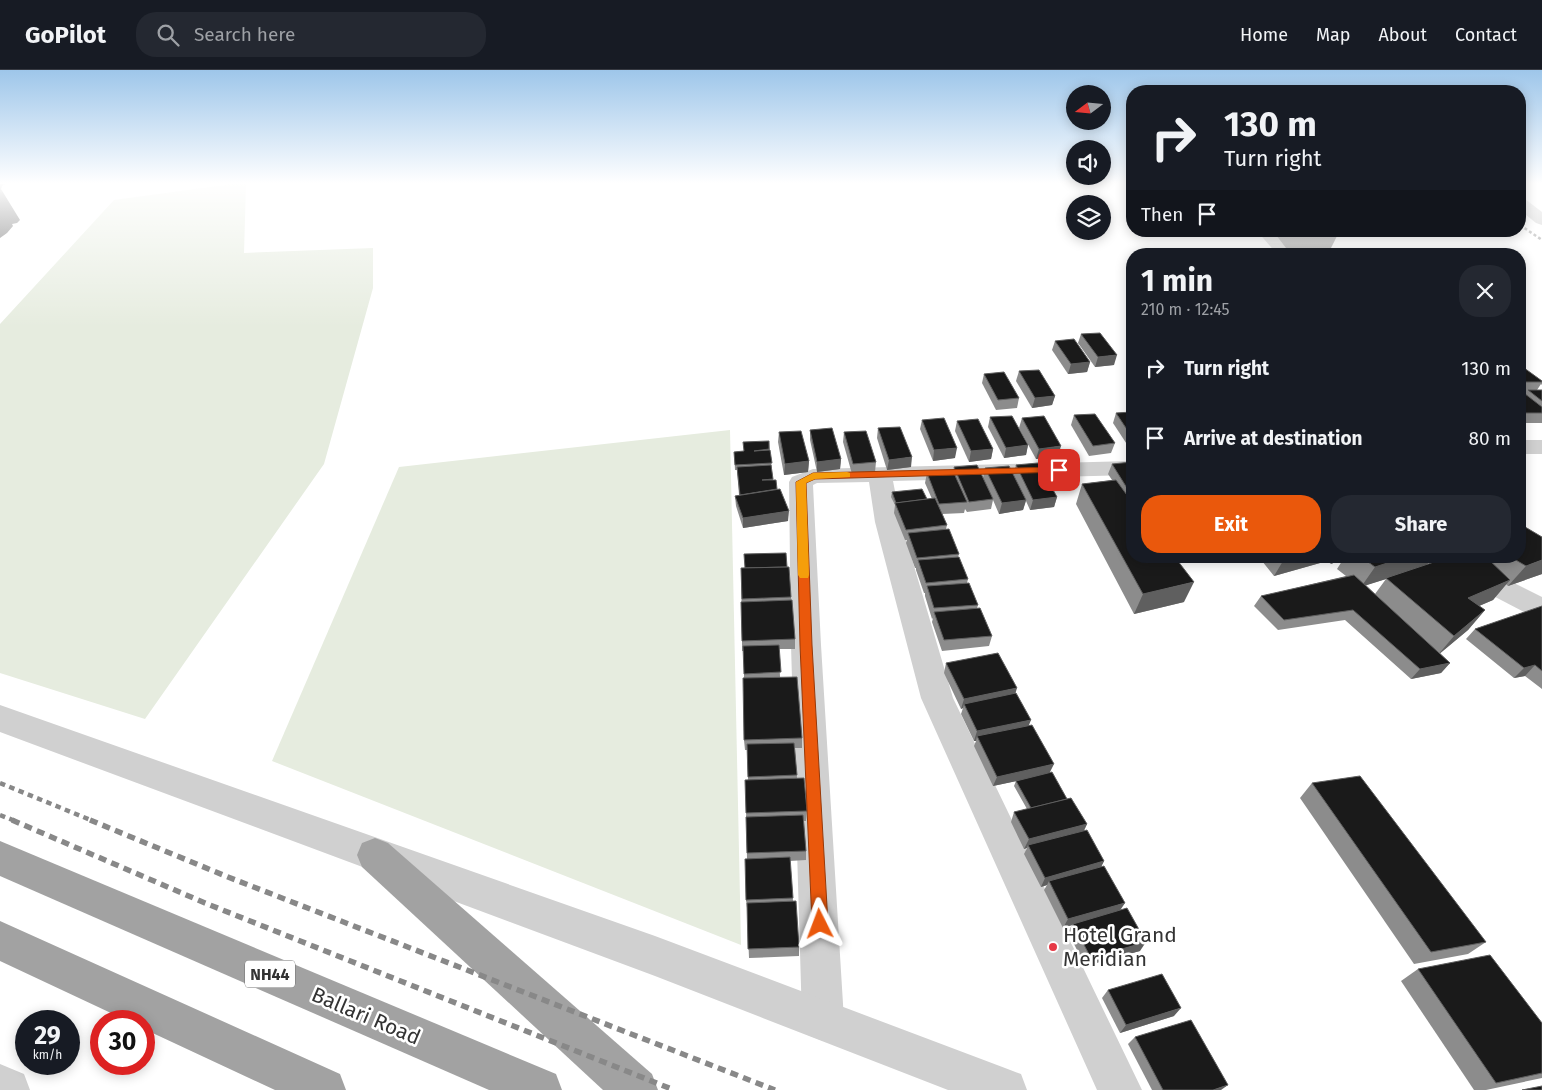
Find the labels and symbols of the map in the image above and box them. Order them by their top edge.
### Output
north arrow [1066,85,1111,130]
pin [1038,449,1080,491]
position arrow [793,897,845,949]
place label: Hotel Grand Meridian [1063,922,1177,972]
marker: Hotel Grand Meridian [1047,941,1059,953]
road number: NH44 [245,961,295,988]
street label: Ballari Road [308,981,424,1051]
speed limit sign: 30 [90,1010,155,1075]

